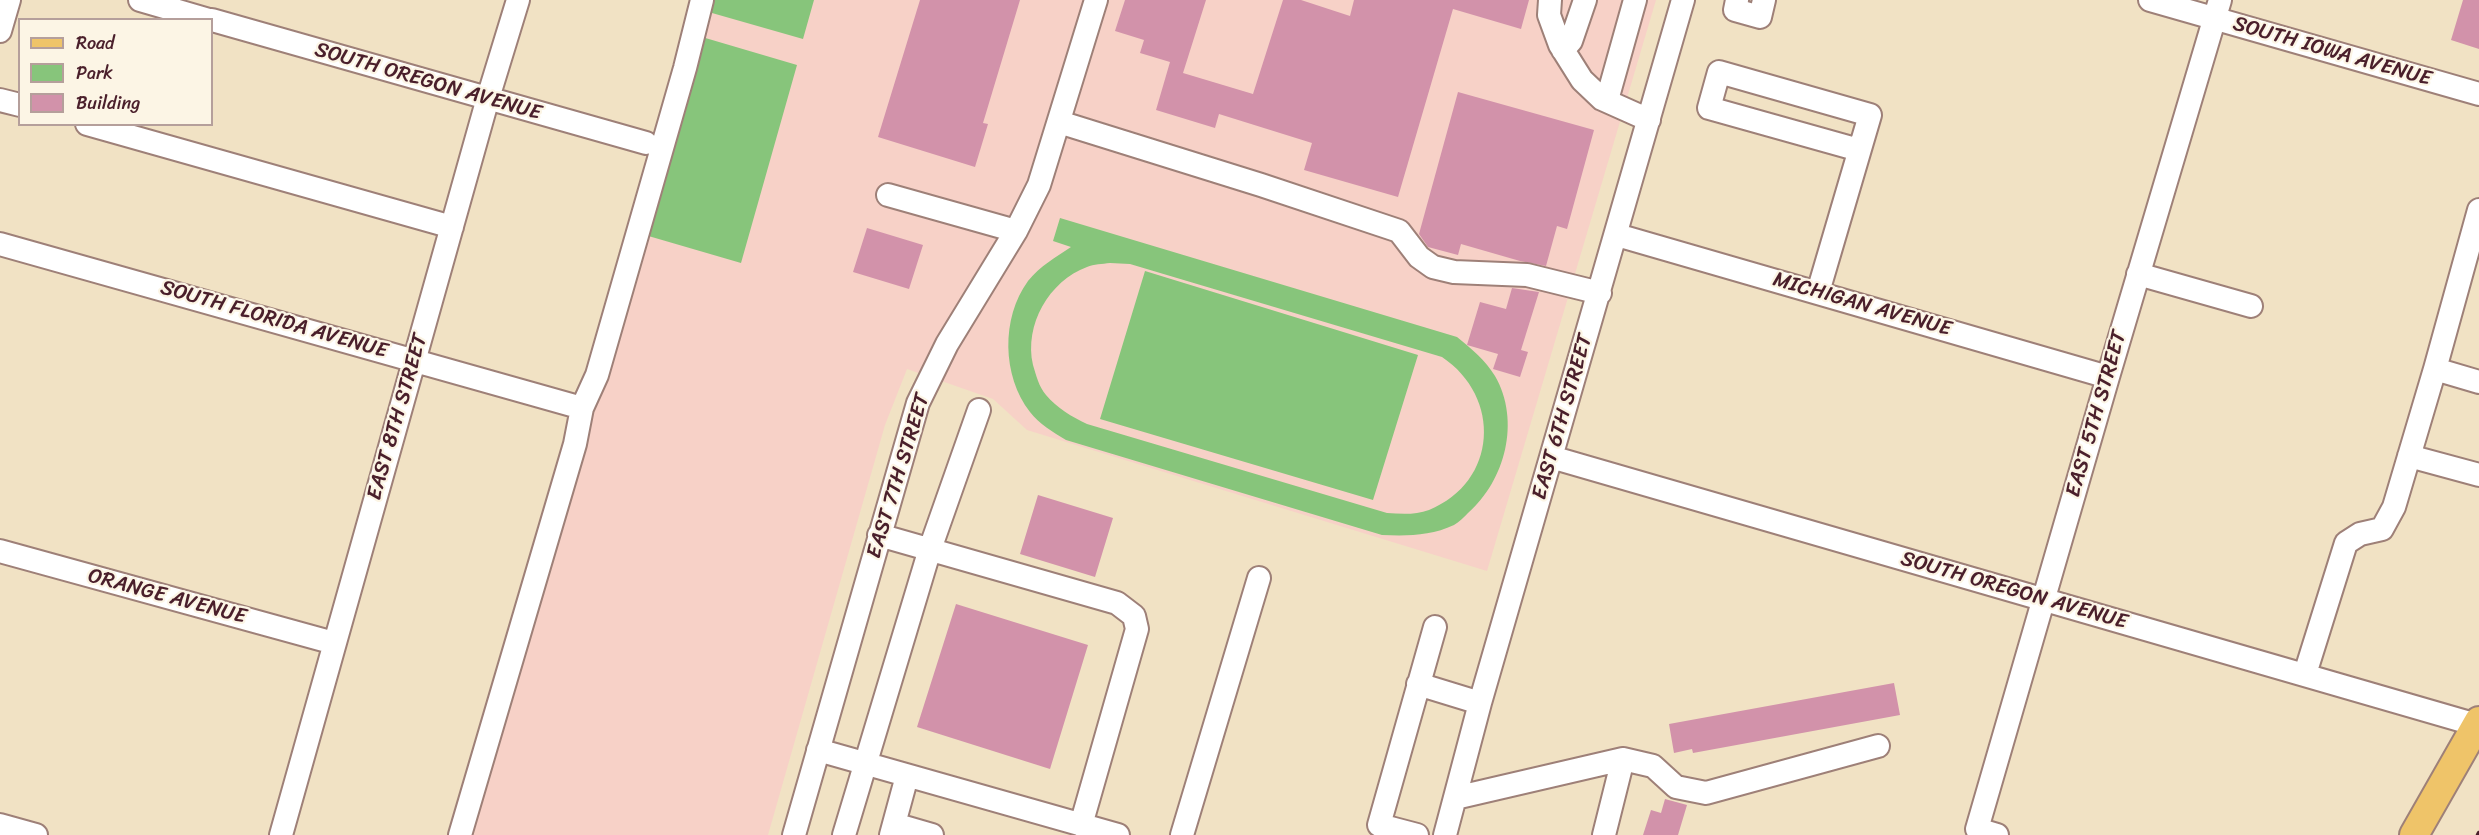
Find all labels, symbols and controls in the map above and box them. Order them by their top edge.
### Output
street label: SOUTH IOWA AVENUE [2230,12,2434,92]
legend [18,18,213,126]
text: Road [76,27,115,59]
street label: SOUTH OREGON AVENUE [312,38,544,126]
text: Park [76,57,113,89]
text: Building [76,87,140,119]
street label: MICHIGAN AVENUE [1770,267,1954,343]
street label: SOUTH FLORIDA AVENUE [158,275,390,365]
street label: EAST 5TH STREET [2061,328,2133,500]
street label: EAST 8TH STREET [362,331,434,503]
street label: EAST 6TH STREET [1527,331,1599,503]
street label: EAST 7TH STREET [862,391,936,561]
street label: SOUTH OREGON AVENUE [1898,547,2130,635]
street label: ORANGE AVENUE [85,564,249,630]

